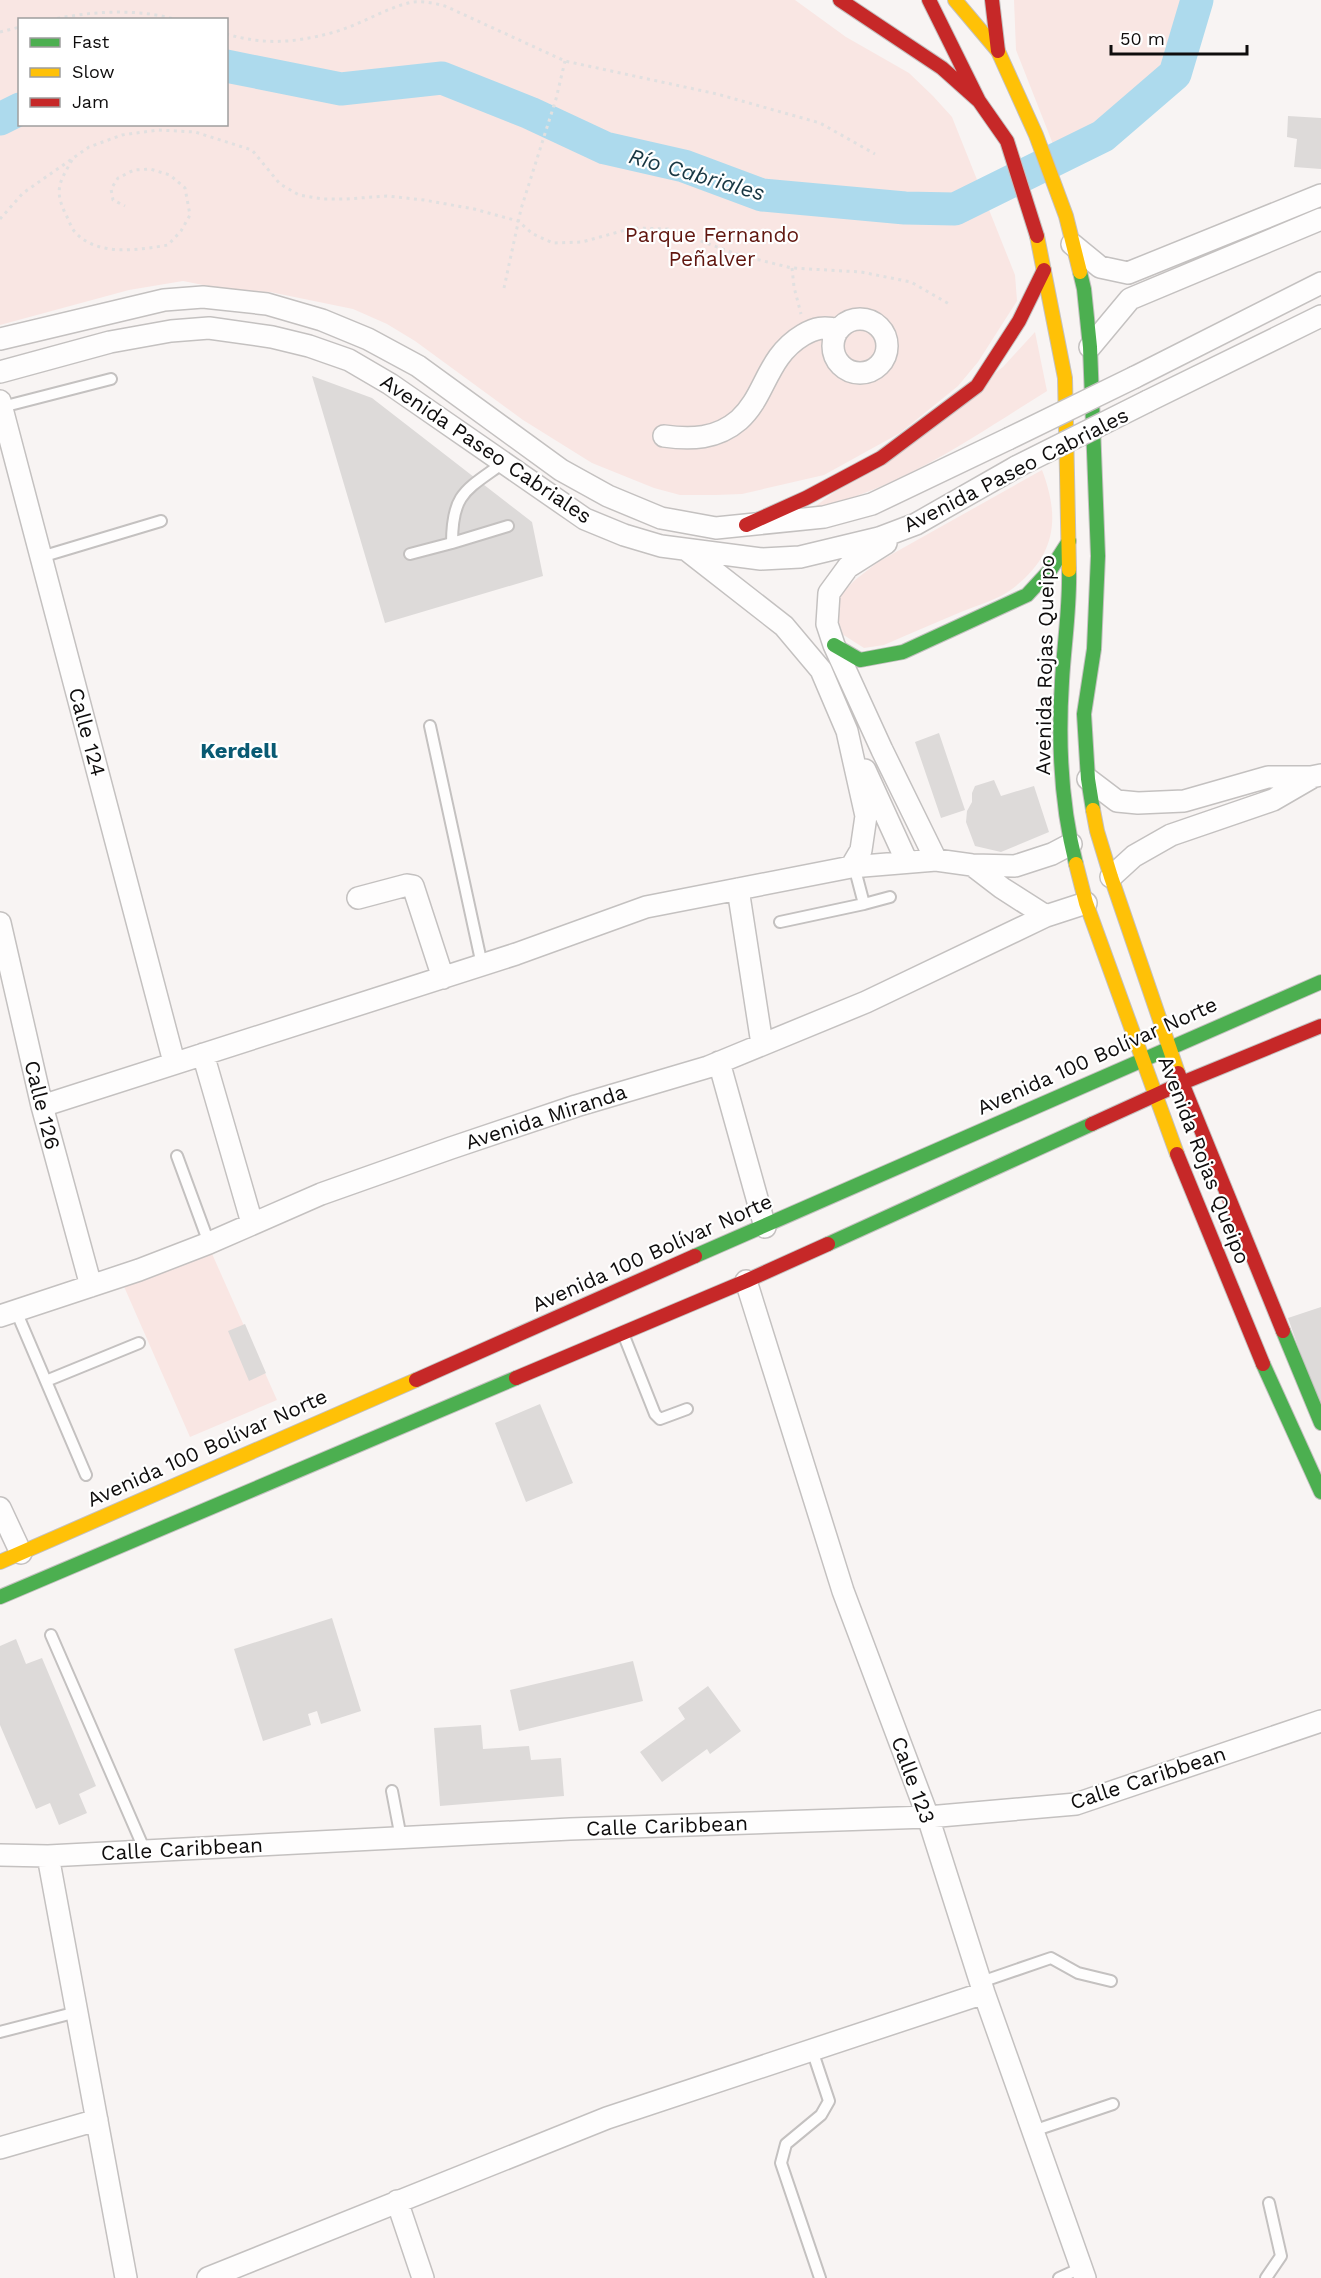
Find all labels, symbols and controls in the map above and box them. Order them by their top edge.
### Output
legend [18,18,228,126]
scale bar [1111,18,1248,56]
text: 50 m [1120,28,1165,49]
text: Fast [72,31,110,52]
text: Slow [72,61,115,82]
text: Jam [72,91,109,112]
water label: Río Cabriales [626,143,768,206]
park label: Parque Fernando Peñalver [625,222,799,271]
street label: Avenida Paseo Cabriales [376,369,597,529]
street label: Avenida Paseo Cabriales [899,402,1133,537]
street label: Avenida Rojas Queipo [1030,555,1059,775]
street label: Calle 124 [64,685,111,779]
district label: Kerdell [200,738,278,763]
street label: Avenida 100 Bolívar Norte [973,991,1221,1120]
street label: Avenida Rojas Queipo [1153,1052,1256,1267]
street label: Calle 126 [19,1058,66,1152]
street label: Avenida Miranda [462,1079,630,1154]
street label: Avenida 100 Bolívar Norte [528,1188,776,1317]
street label: Avenida 100 Bolívar Norte [83,1383,331,1512]
street label: Calle 123 [886,1733,941,1827]
street label: Calle Caribbean [1067,1741,1229,1814]
street label: Calle Caribbean [585,1810,748,1841]
street label: Calle Caribbean [100,1832,264,1865]

